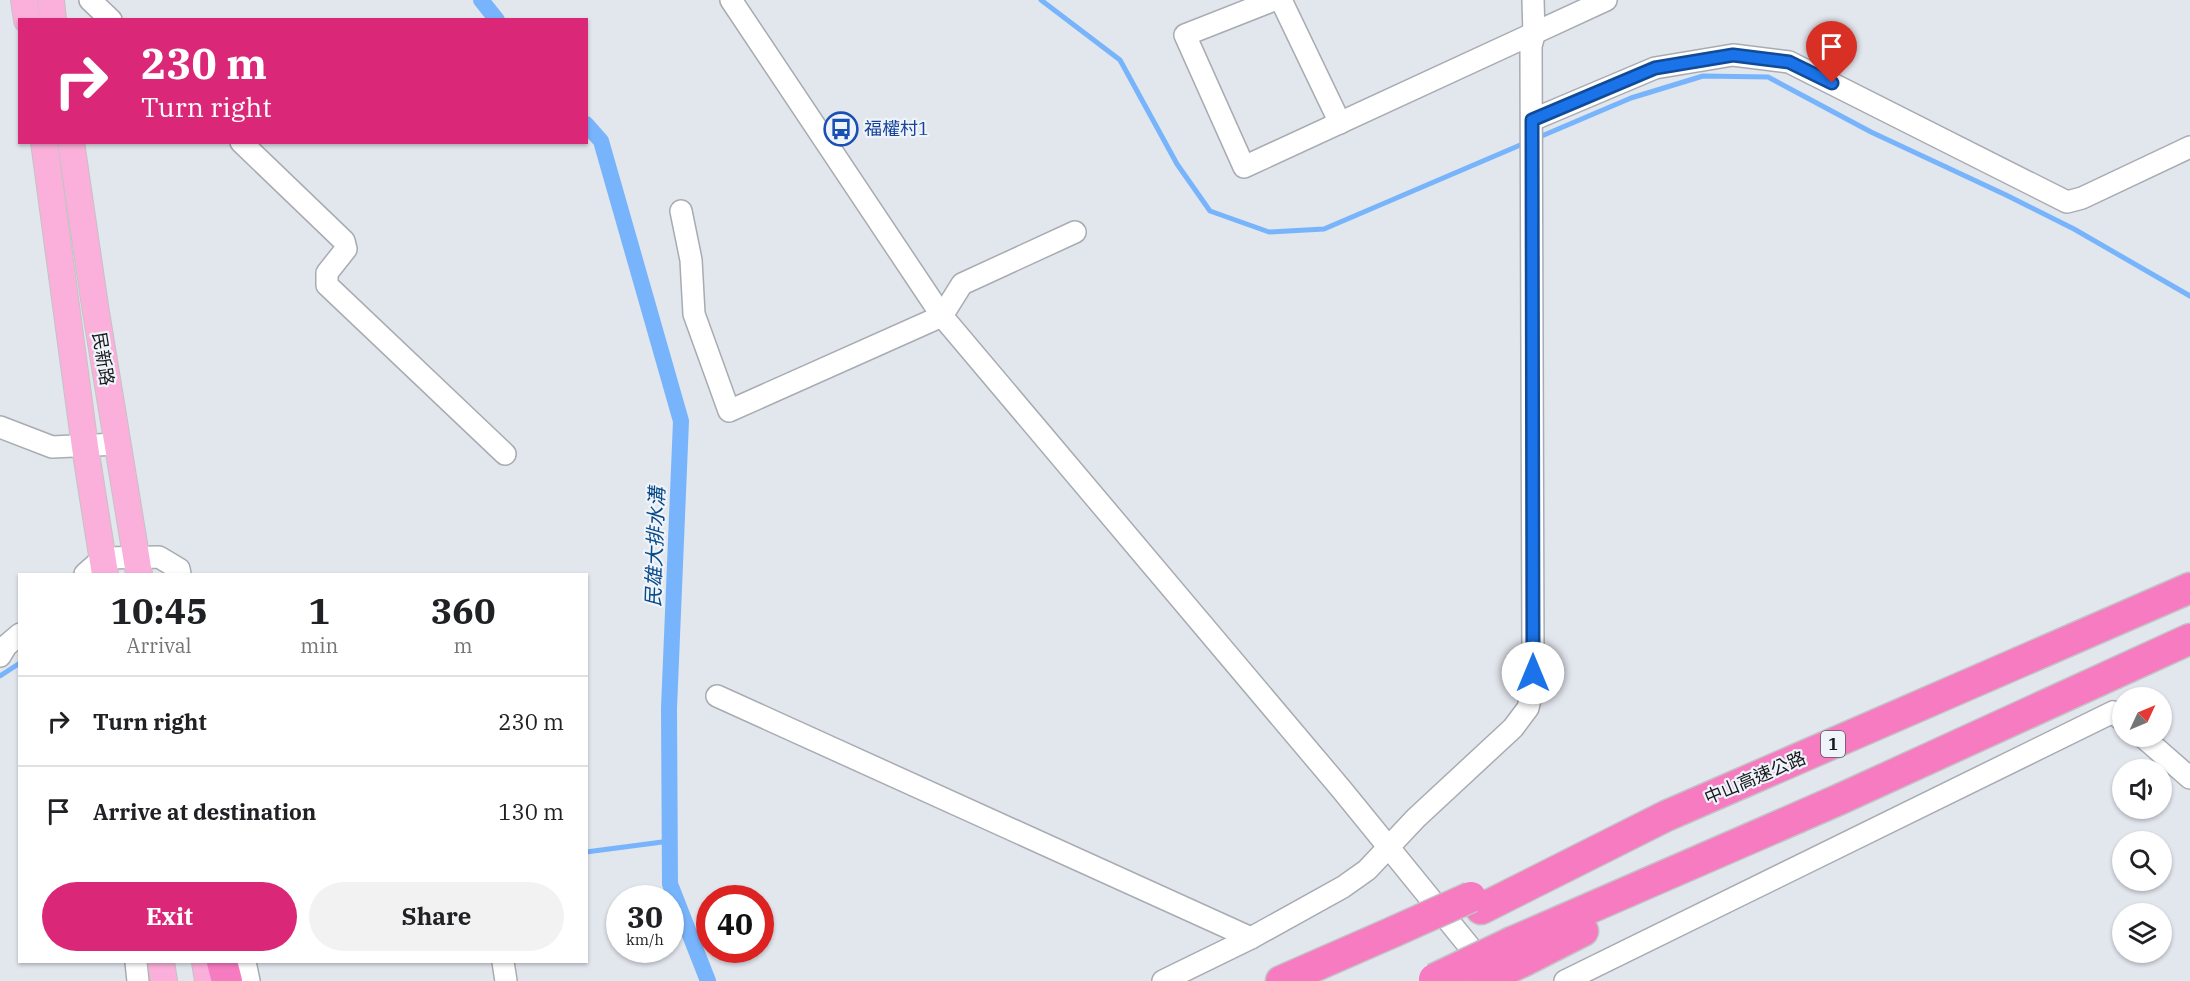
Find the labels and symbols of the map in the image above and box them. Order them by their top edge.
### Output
pin [1806,21,1857,83]
bus stop icon: 福權村1 [823,111,859,147]
place label: 福權村1 [864,117,929,140]
street label: 民新路 [88,330,119,387]
water label: 民雄大排水溝 [639,484,670,607]
position arrow [1501,641,1565,705]
north arrow [2112,687,2172,747]
road number: 1 [1821,731,1845,757]
street label: 中山高速公路 [1701,746,1809,809]
speed limit sign: 40 [696,885,774,963]

